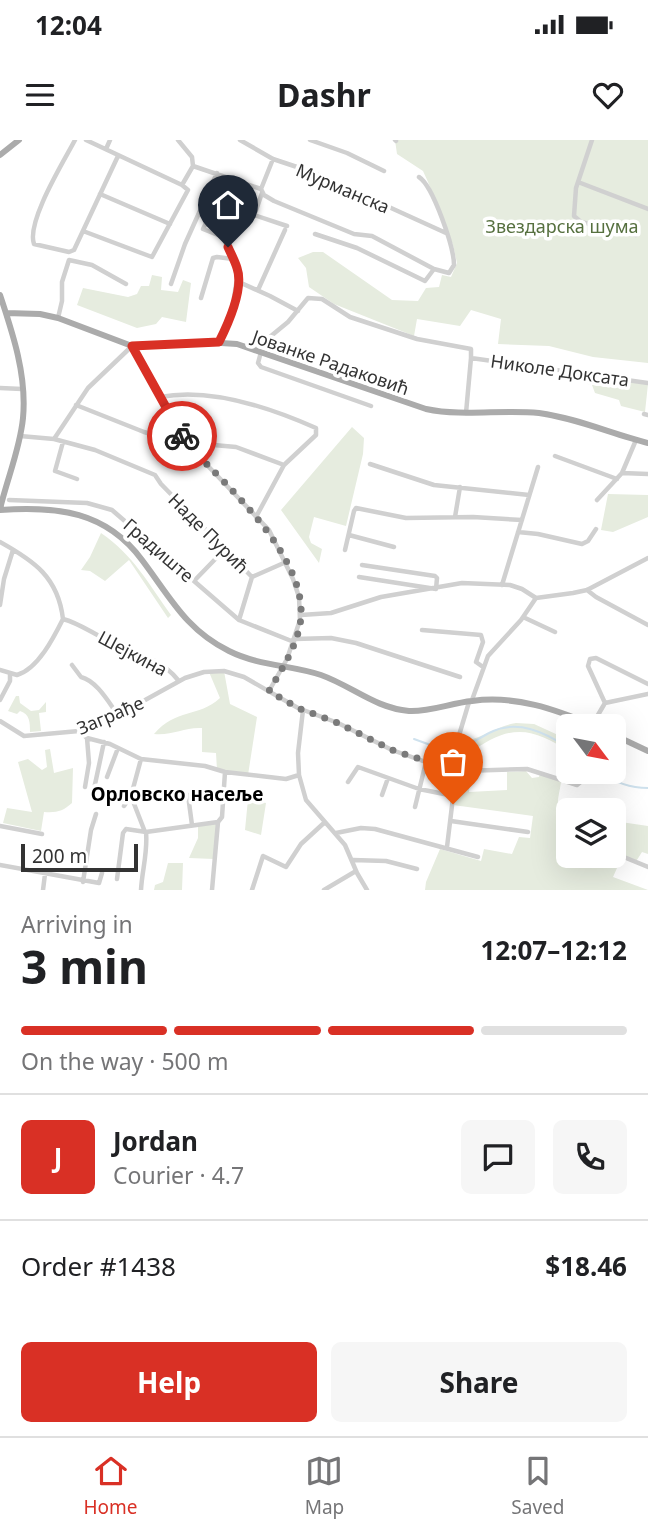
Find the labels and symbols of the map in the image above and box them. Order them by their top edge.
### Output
street label: Мурманска [293,158,393,218]
pin [198,175,258,247]
park label: Звездарска шума [486,214,638,238]
street label: Јованке Радаковић [248,323,413,400]
street label: Николе Доксата [489,348,631,392]
courier [147,401,217,471]
street label: Наде Пурић [164,488,254,578]
street label: Градиште [119,513,199,587]
street label: Шејкина [94,625,172,681]
street label: Заграђе [73,690,147,740]
north arrow [556,714,626,784]
pin [423,732,483,804]
district label: Орловско насеље [91,781,263,807]
scale bar [21,841,138,873]

